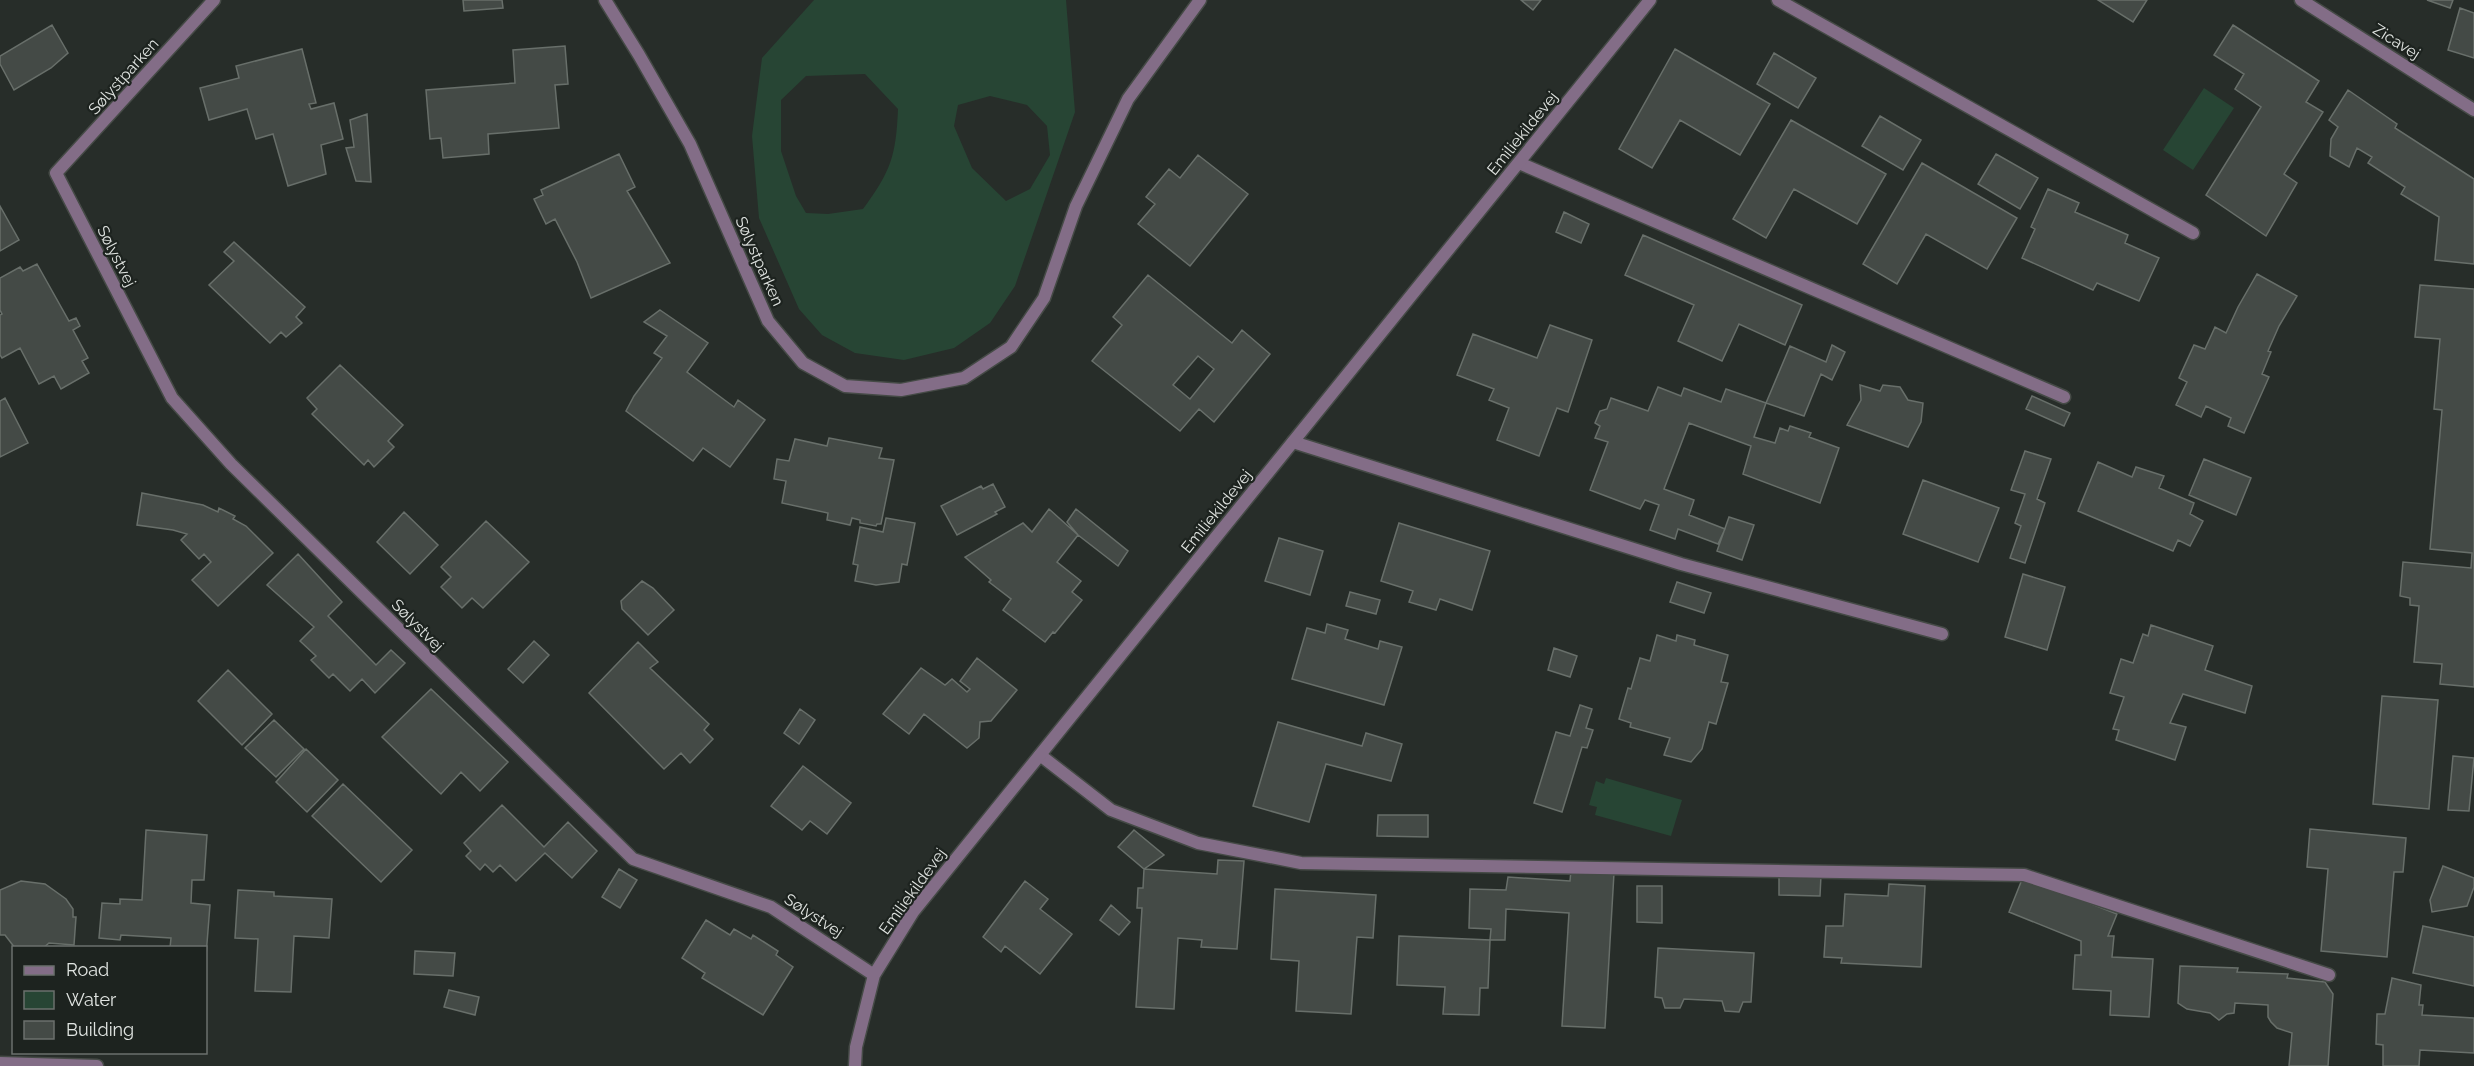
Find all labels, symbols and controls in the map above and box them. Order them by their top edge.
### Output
street label: Zicavej [2370,20,2424,63]
street label: Sølystparken [84,34,162,118]
street label: Emiliekildevej [1483,88,1562,179]
street label: Sølystparken [731,214,788,309]
street label: Sølystvej [93,222,140,290]
street label: Emiliekildevej [1177,466,1256,557]
street label: Sølystvej [388,595,448,655]
street label: Emiliekildevej [875,845,950,938]
street label: Sølystvej [781,889,847,941]
legend [12,946,207,1054]
text: Road [66,959,109,980]
text: Water [66,989,117,1010]
text: Building [66,1019,134,1040]

